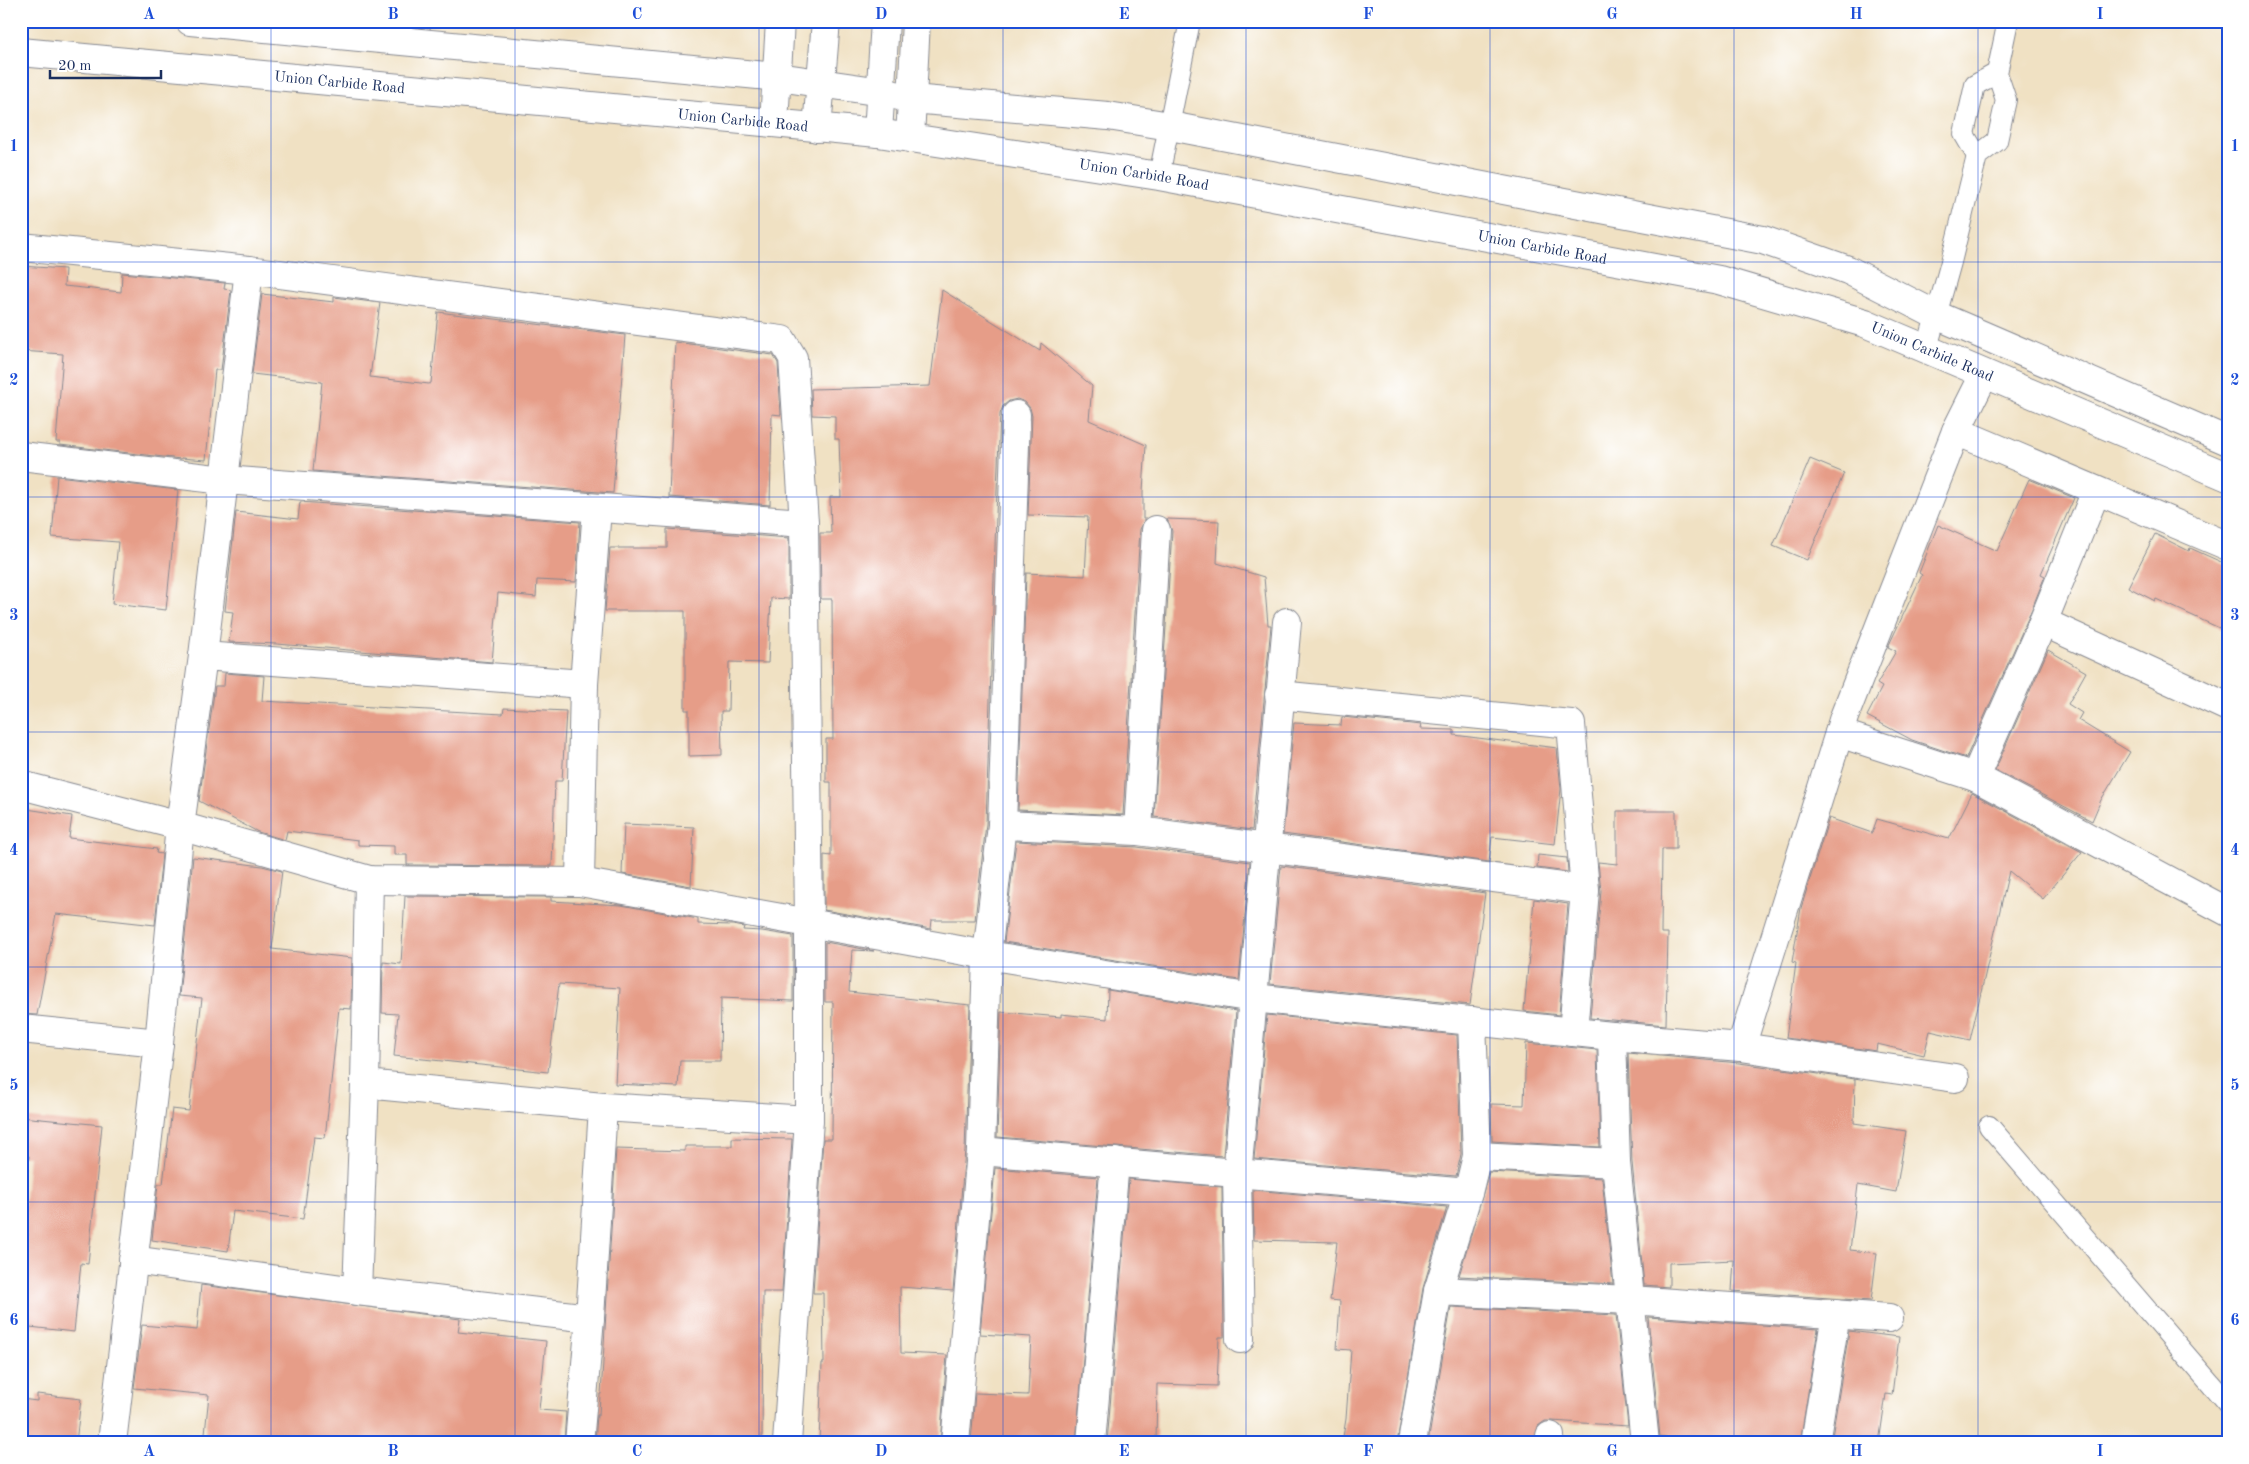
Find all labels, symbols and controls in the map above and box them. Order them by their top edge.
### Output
text: A [143,7,155,23]
text: B [387,7,399,23]
text: C [632,7,642,23]
text: D [875,7,887,23]
text: E [1118,7,1130,23]
text: F [1363,7,1374,23]
text: G [1606,7,1618,23]
text: H [1849,7,1863,23]
text: I [2096,7,2104,23]
scale bar [50,48,161,80]
text: 20 m [58,59,92,74]
street label: Union Carbide Road [273,70,406,97]
street label: Union Carbide Road [677,108,809,135]
text: 1 [9,139,19,155]
text: 1 [2230,139,2240,155]
street label: Union Carbide Road [1078,158,1210,194]
street label: Union Carbide Road [1476,229,1608,268]
street label: Union Carbide Road [1868,320,1995,386]
text: 2 [9,373,19,389]
text: 2 [2230,373,2240,389]
text: 3 [9,608,19,624]
text: 3 [2230,608,2240,624]
text: 4 [9,843,19,859]
text: 4 [2230,843,2240,859]
text: 5 [9,1078,19,1094]
text: 5 [2230,1078,2240,1094]
text: 6 [9,1313,19,1329]
text: 6 [2230,1313,2240,1329]
text: A [143,1444,155,1460]
text: B [387,1444,399,1460]
text: C [632,1444,642,1460]
text: D [875,1444,887,1460]
text: E [1118,1444,1130,1460]
text: F [1363,1444,1374,1460]
text: G [1606,1444,1618,1460]
text: H [1849,1444,1863,1460]
text: I [2096,1444,2104,1460]

